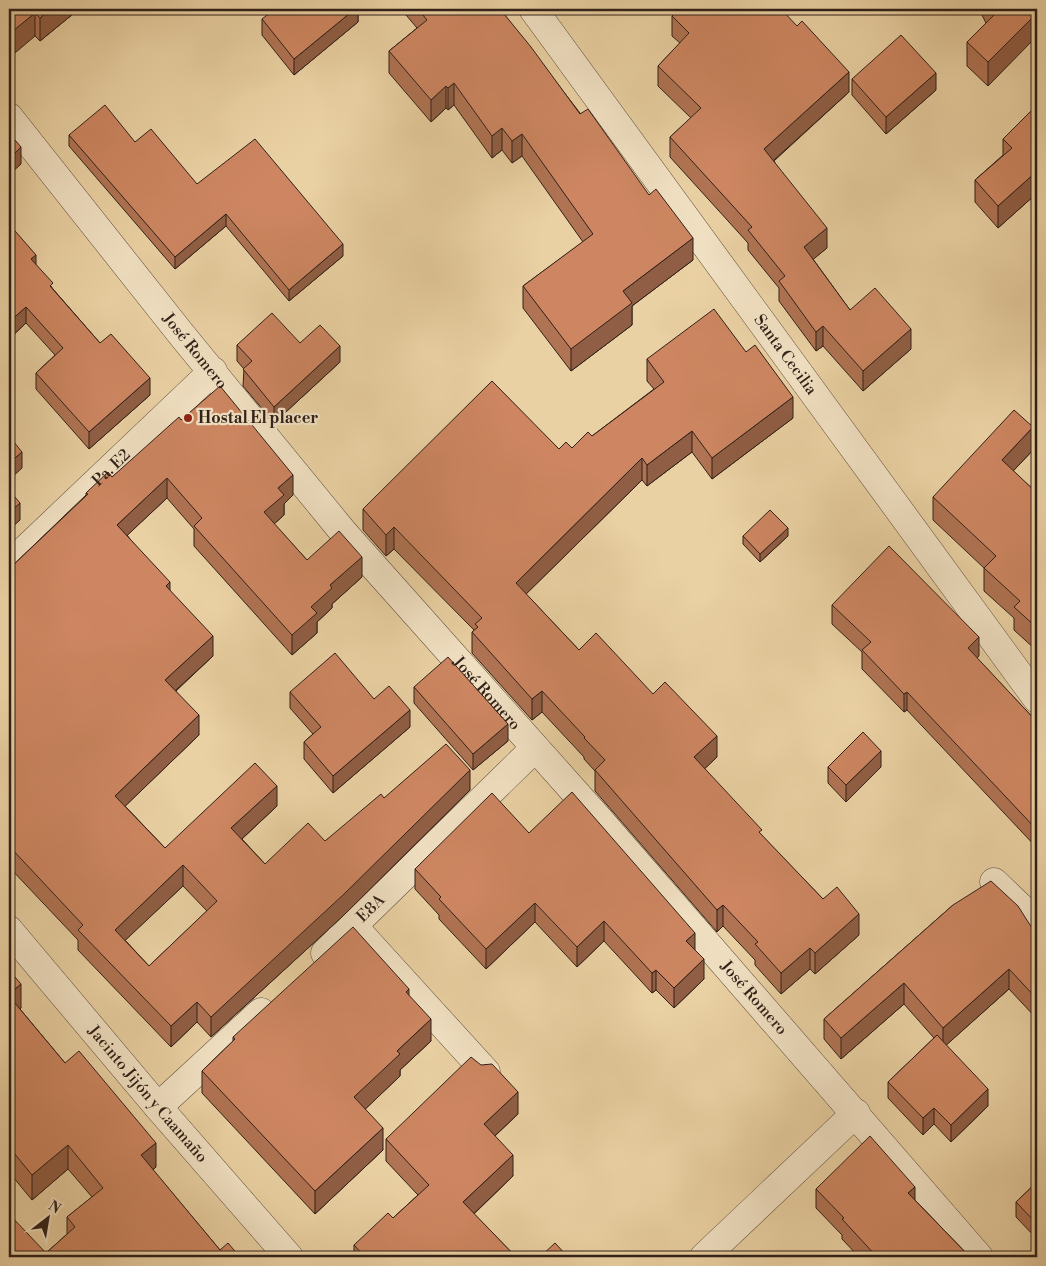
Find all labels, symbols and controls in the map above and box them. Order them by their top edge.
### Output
street label: José Romero [158,308,232,393]
street label: Santa Cecilia [749,310,822,400]
place label: Hostal El placer [198,408,318,428]
marker: Hostal El placer [182,412,194,424]
street label: Pa. E2 [88,445,134,491]
street label: José Romero [448,652,525,734]
street label: E8A [352,889,390,927]
street label: José Romero [716,956,792,1039]
street label: Jacinto Jijón y Caamaño [83,1021,212,1167]
north arrow [22,1194,72,1244]
text: N [45,1197,64,1218]

